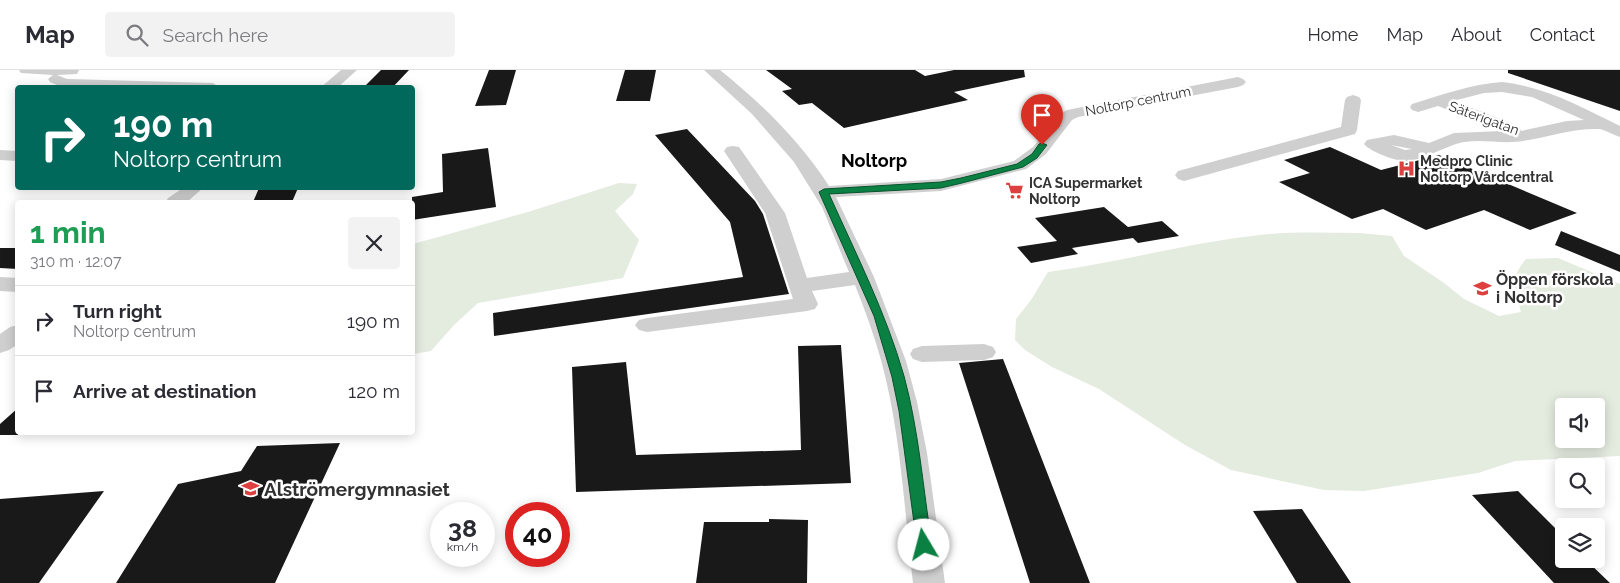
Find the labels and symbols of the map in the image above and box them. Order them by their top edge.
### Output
street label: Noltorp centrum [1084,83,1192,119]
pin [1021,94,1063,145]
street label: Säterigatan [1447,98,1521,138]
district label: Noltorp [841,150,907,171]
place label: Medpro Clinic Noltorp Vårdcentral [1420,153,1554,185]
hospital icon: Medpro Clinic Noltorp Vårdcentral [1396,159,1416,179]
place label: ICA Supermarket Noltorp [1029,175,1143,207]
supermarket icon: ICA Supermarket Noltorp [1005,181,1025,201]
place label: Öppen förskola i Noltorp [1496,269,1613,307]
school or university icon: Öppen förskola i Noltorp [1472,278,1492,298]
place label: Alströmergymnasiet [264,478,451,500]
school or university icon: Alströmergymnasiet [240,479,260,499]
speed limit sign: 40 [505,502,570,567]
position arrow [897,518,949,570]

